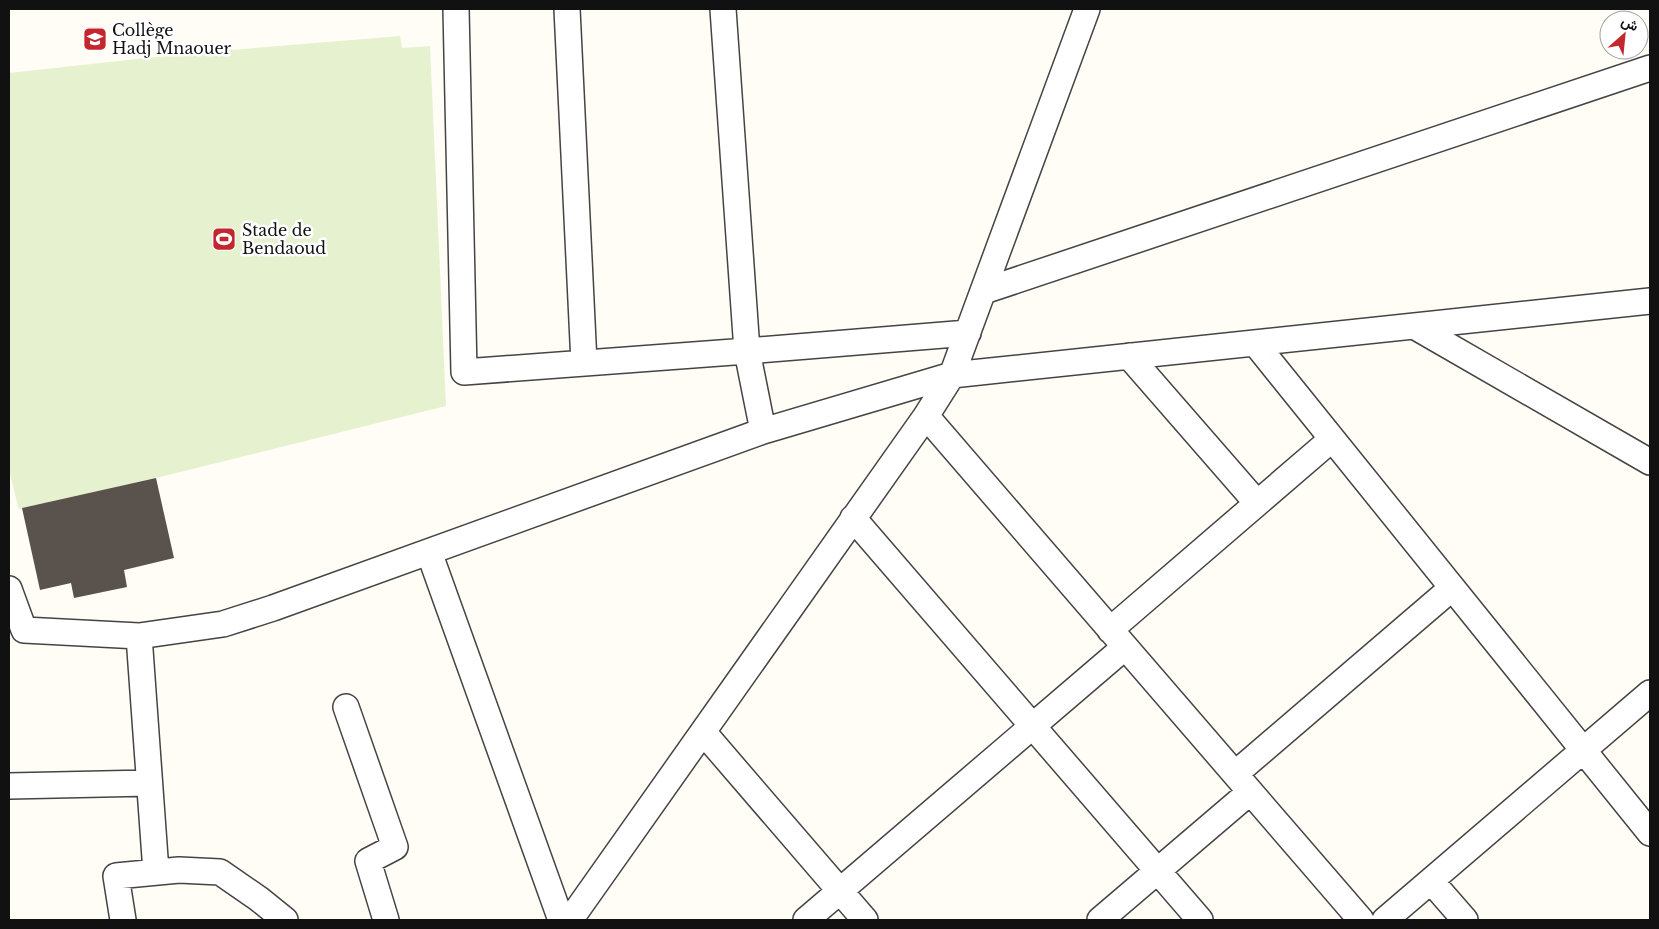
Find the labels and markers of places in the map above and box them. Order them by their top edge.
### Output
place label: Collège Hadj Mnaouer [112,20,232,58]
school or university icon: Collège Hadj Mnaouer [82,26,108,52]
place label: Stade de Bendaoud [242,220,326,258]
sports icon: Stade de Bendaoud [211,226,237,252]

